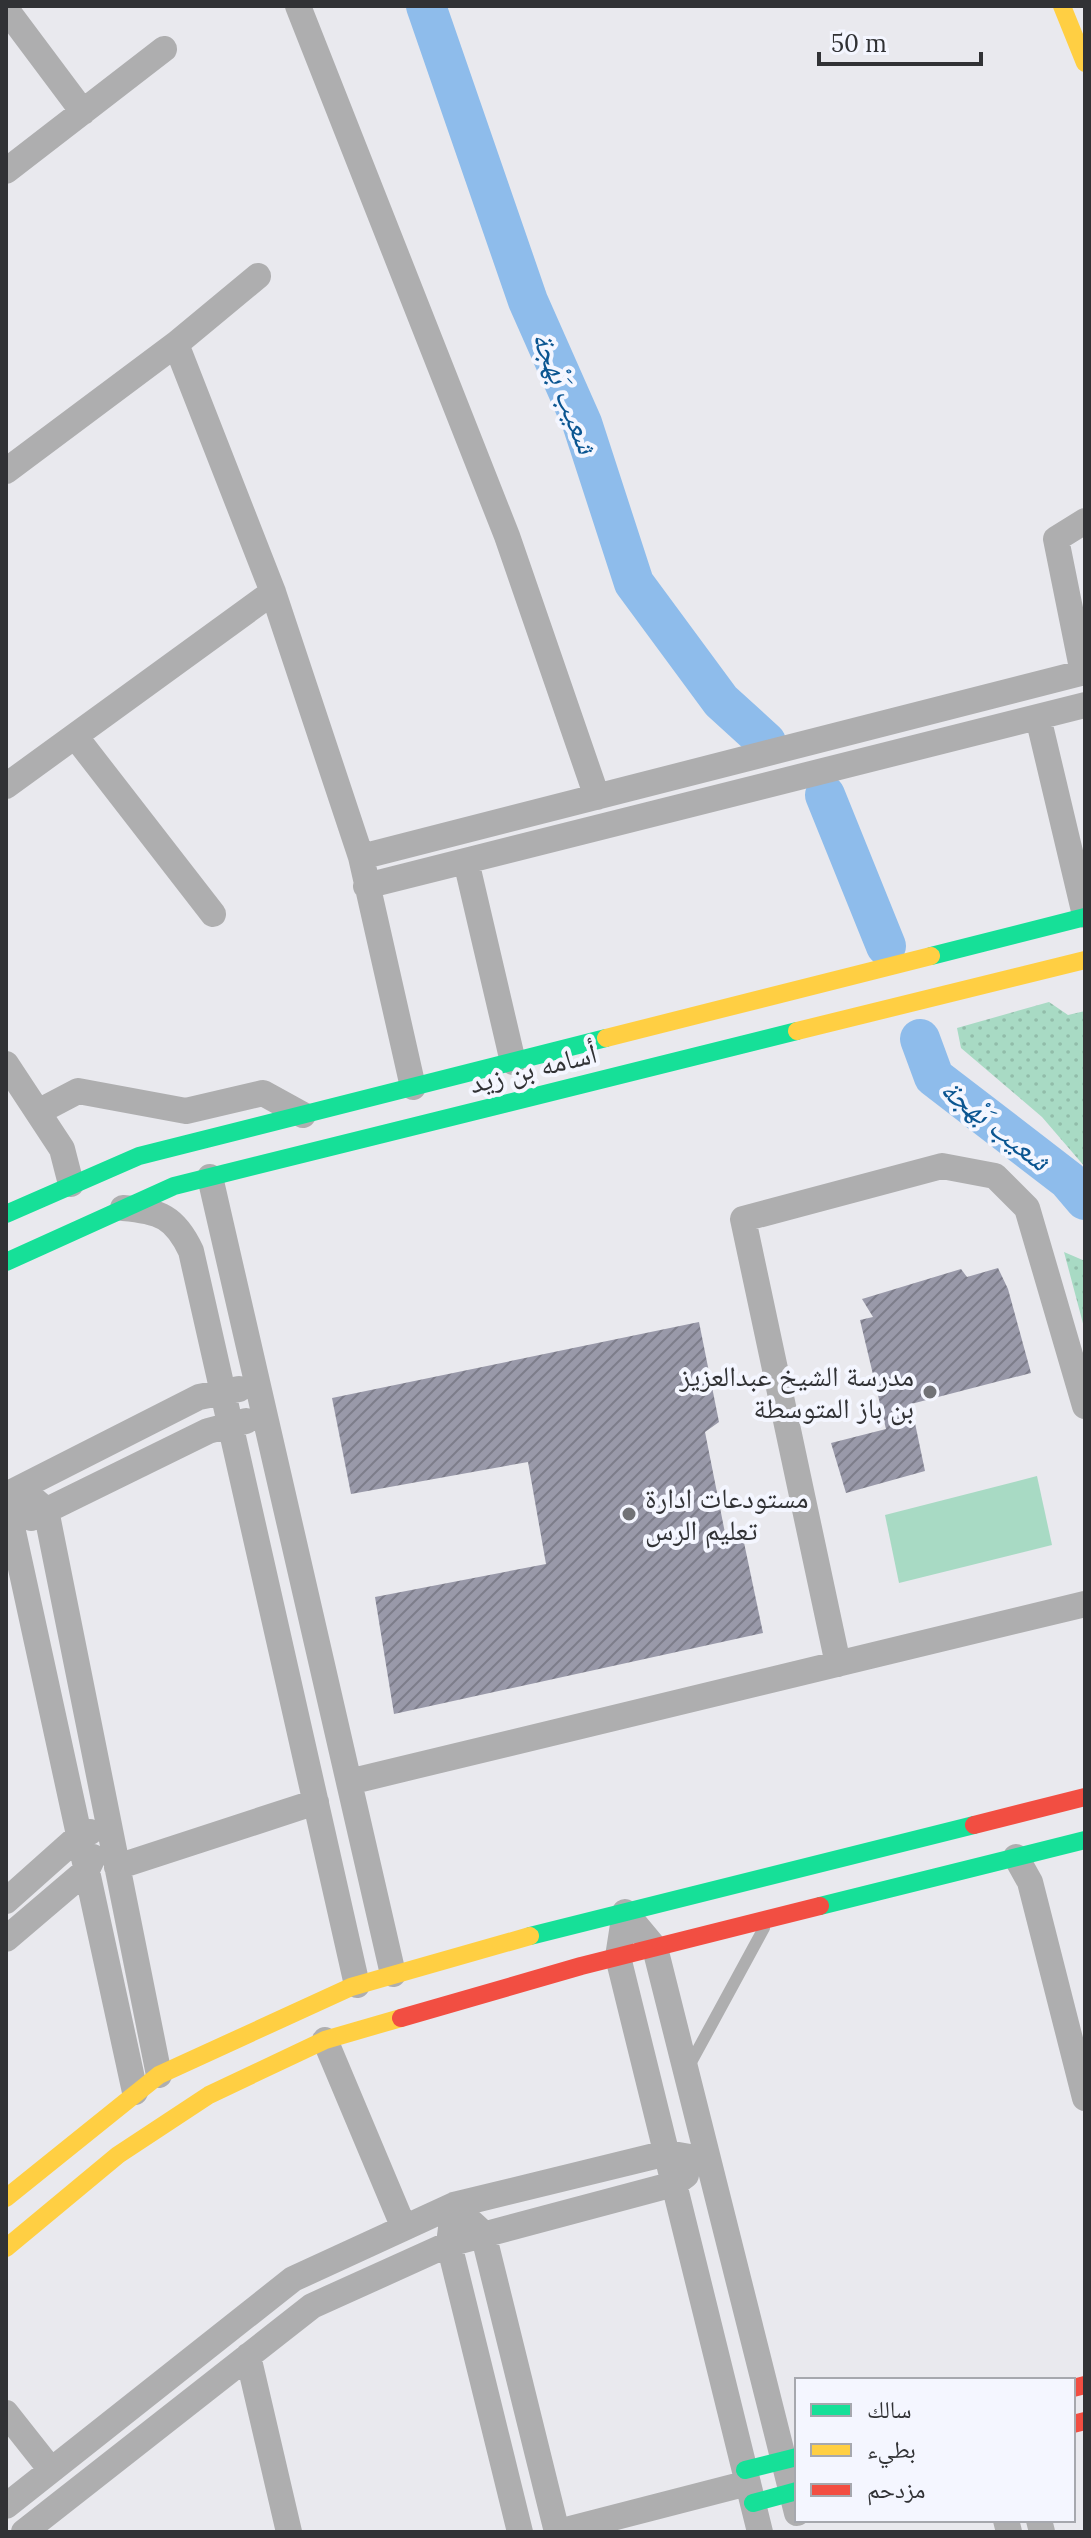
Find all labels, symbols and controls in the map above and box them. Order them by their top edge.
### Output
scale bar [819,16,981,66]
text: 50 m [831,28,887,59]
water label: شعيب بَهْجة [524,325,608,460]
street label: أسامه بن زيد [466,1035,600,1101]
water label: شعيب بَهْجة [934,1069,1059,1179]
place label: مدرسة الشيخ عبدالعزيز بن باز المتوسطة [678,1358,914,1426]
marker: مدرسة الشيخ عبدالعزيز بن باز المتوسطة [921,1383,939,1401]
place label: مستودعات ادارة تعليم الرس [645,1480,808,1549]
marker: مستودعات ادارة تعليم الرس [620,1505,638,1523]
legend [795,2378,1075,2522]
text: سالك [867,2394,912,2425]
text: بطيء [867,2434,916,2469]
text: مزدحم [867,2474,926,2506]

